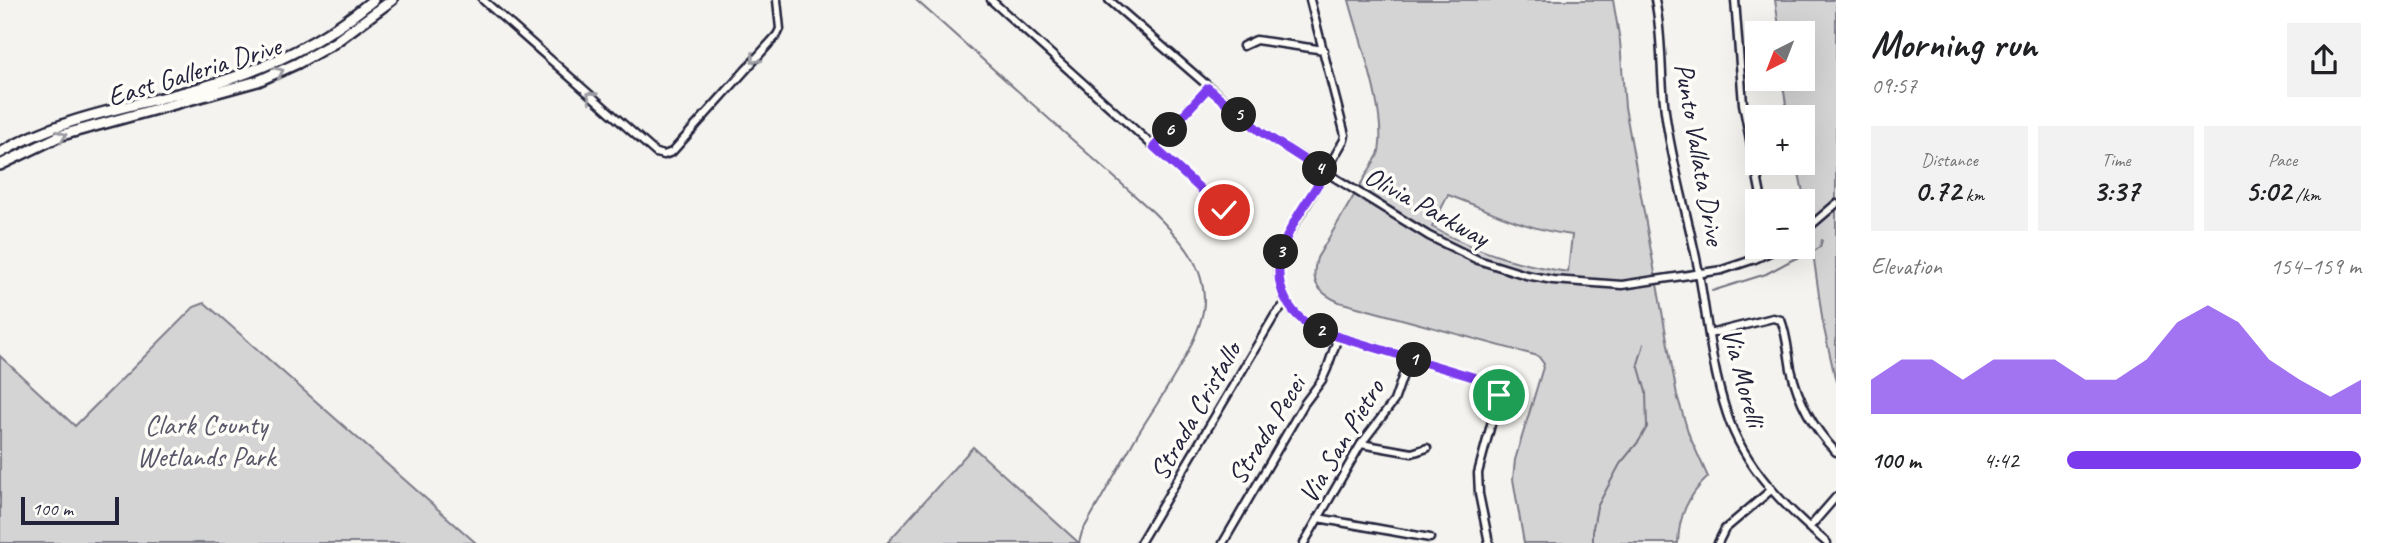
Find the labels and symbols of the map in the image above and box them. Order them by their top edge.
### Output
north arrow [1745,21,1815,91]
street label: East Galleria Drive [103,28,287,114]
one-way arrow [751,51,763,64]
street label: Punto Vallata Drive [1667,60,1734,249]
one-way arrow [272,66,285,80]
one-way arrow [586,92,599,104]
pin: 5 [1222,97,1256,132]
pin: 6 [1152,113,1188,148]
one-way arrow [55,130,67,144]
pin: 4 [1302,152,1338,186]
street label: Olivia Parkway [1359,158,1497,256]
pin [1194,180,1254,240]
pin: 3 [1264,234,1298,270]
pin: 2 [1304,314,1338,348]
street label: Via Morelli [1714,324,1775,434]
street label: Strada Cristallo [1141,333,1250,486]
pin: 1 [1396,342,1432,378]
pin [1469,365,1529,425]
street label: Strada Pecei [1219,366,1315,491]
street label: Via San Pietro [1290,371,1393,509]
park label: Clark County Wetlands Park [137,407,278,474]
scale bar [21,494,119,526]

